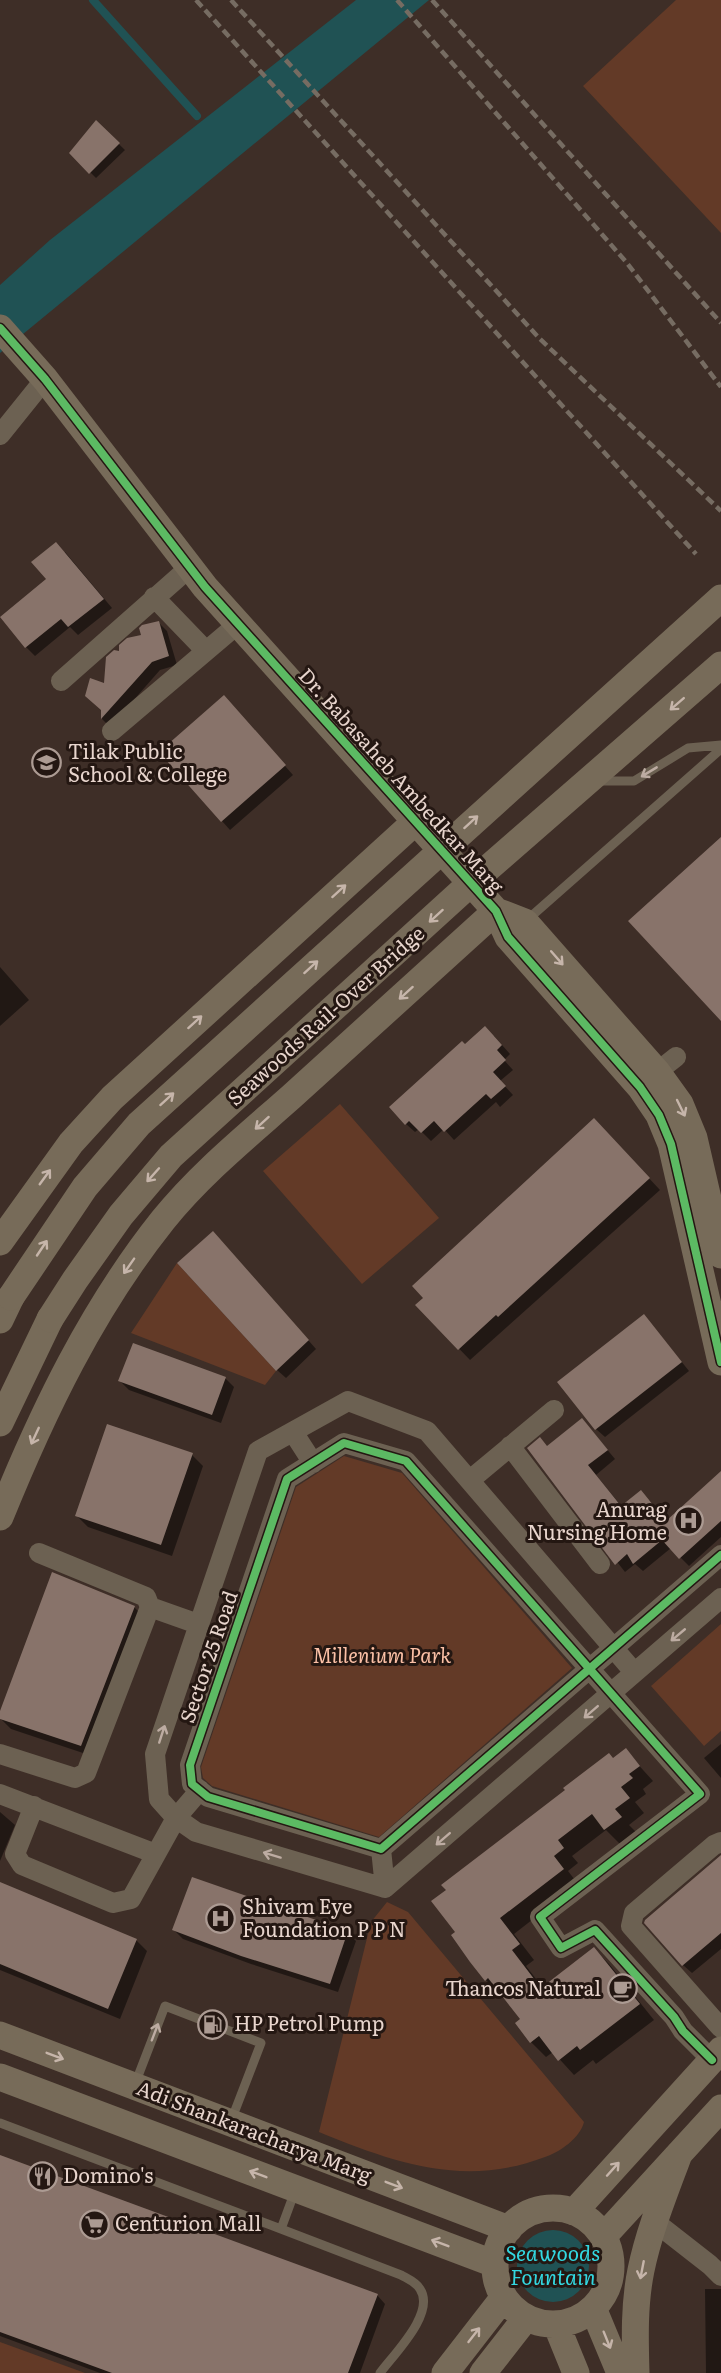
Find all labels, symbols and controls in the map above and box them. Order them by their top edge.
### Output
street label: Dr. Babasaheb Ambedkar Marg [293,660,513,900]
one-way arrow [670,697,685,711]
place label: Tilak Public School & College [68,735,227,788]
school or university icon: Tilak Public School & College [31,747,63,779]
one-way arrow [641,767,658,779]
one-way arrow [464,815,479,829]
one-way arrow [332,884,347,898]
one-way arrow [429,908,444,922]
street label: Seawoods Rail-Over Bridge [219,918,430,1111]
one-way arrow [550,950,564,965]
one-way arrow [304,960,319,974]
one-way arrow [399,985,414,999]
one-way arrow [187,1015,202,1029]
one-way arrow [159,1092,174,1106]
one-way arrow [676,1099,688,1117]
one-way arrow [254,1116,269,1130]
one-way arrow [146,1168,160,1183]
one-way arrow [39,1170,52,1186]
one-way arrow [36,1240,48,1256]
one-way arrow [123,1257,135,1273]
one-way arrow [28,1426,40,1444]
place label: Anurag Nursing Home [527,1493,668,1546]
hospital icon: Anurag Nursing Home [672,1505,704,1537]
street label: Sector 25 Road [170,1586,244,1727]
one-way arrow [670,1629,686,1642]
park label: Millenium Park [313,1639,451,1669]
one-way arrow [583,1705,599,1718]
one-way arrow [157,1725,168,1744]
one-way arrow [435,1832,451,1845]
one-way arrow [263,1849,282,1860]
place label: Shivam Eye Foundation P P N [242,1890,406,1943]
hospital icon: Shivam Eye Foundation P P N [205,1903,237,1935]
place label: Thancos Natural [445,1972,601,2002]
cafe icon: Thancos Natural [606,1973,638,2005]
place label: HP Petrol Pump [234,2007,384,2037]
fuel station icon: HP Petrol Pump [197,2008,229,2040]
one-way arrow [150,2023,161,2042]
one-way arrow [45,2051,63,2062]
street label: Adi Shankaracharya Marg [133,2071,377,2189]
place label: Domino's [63,2159,153,2189]
restaurant icon: Domino's [26,2160,58,2192]
one-way arrow [606,2162,620,2177]
one-way arrow [249,2168,268,2179]
one-way arrow [384,2180,403,2191]
place label: Centurion Mall [115,2207,261,2237]
supermarket icon: Centurion Mall [78,2208,110,2240]
water label: Seawoods Fountain [506,2236,600,2291]
one-way arrow [431,2237,450,2248]
one-way arrow [636,2260,647,2279]
one-way arrow [468,2327,481,2343]
one-way arrow [602,2331,613,2349]

